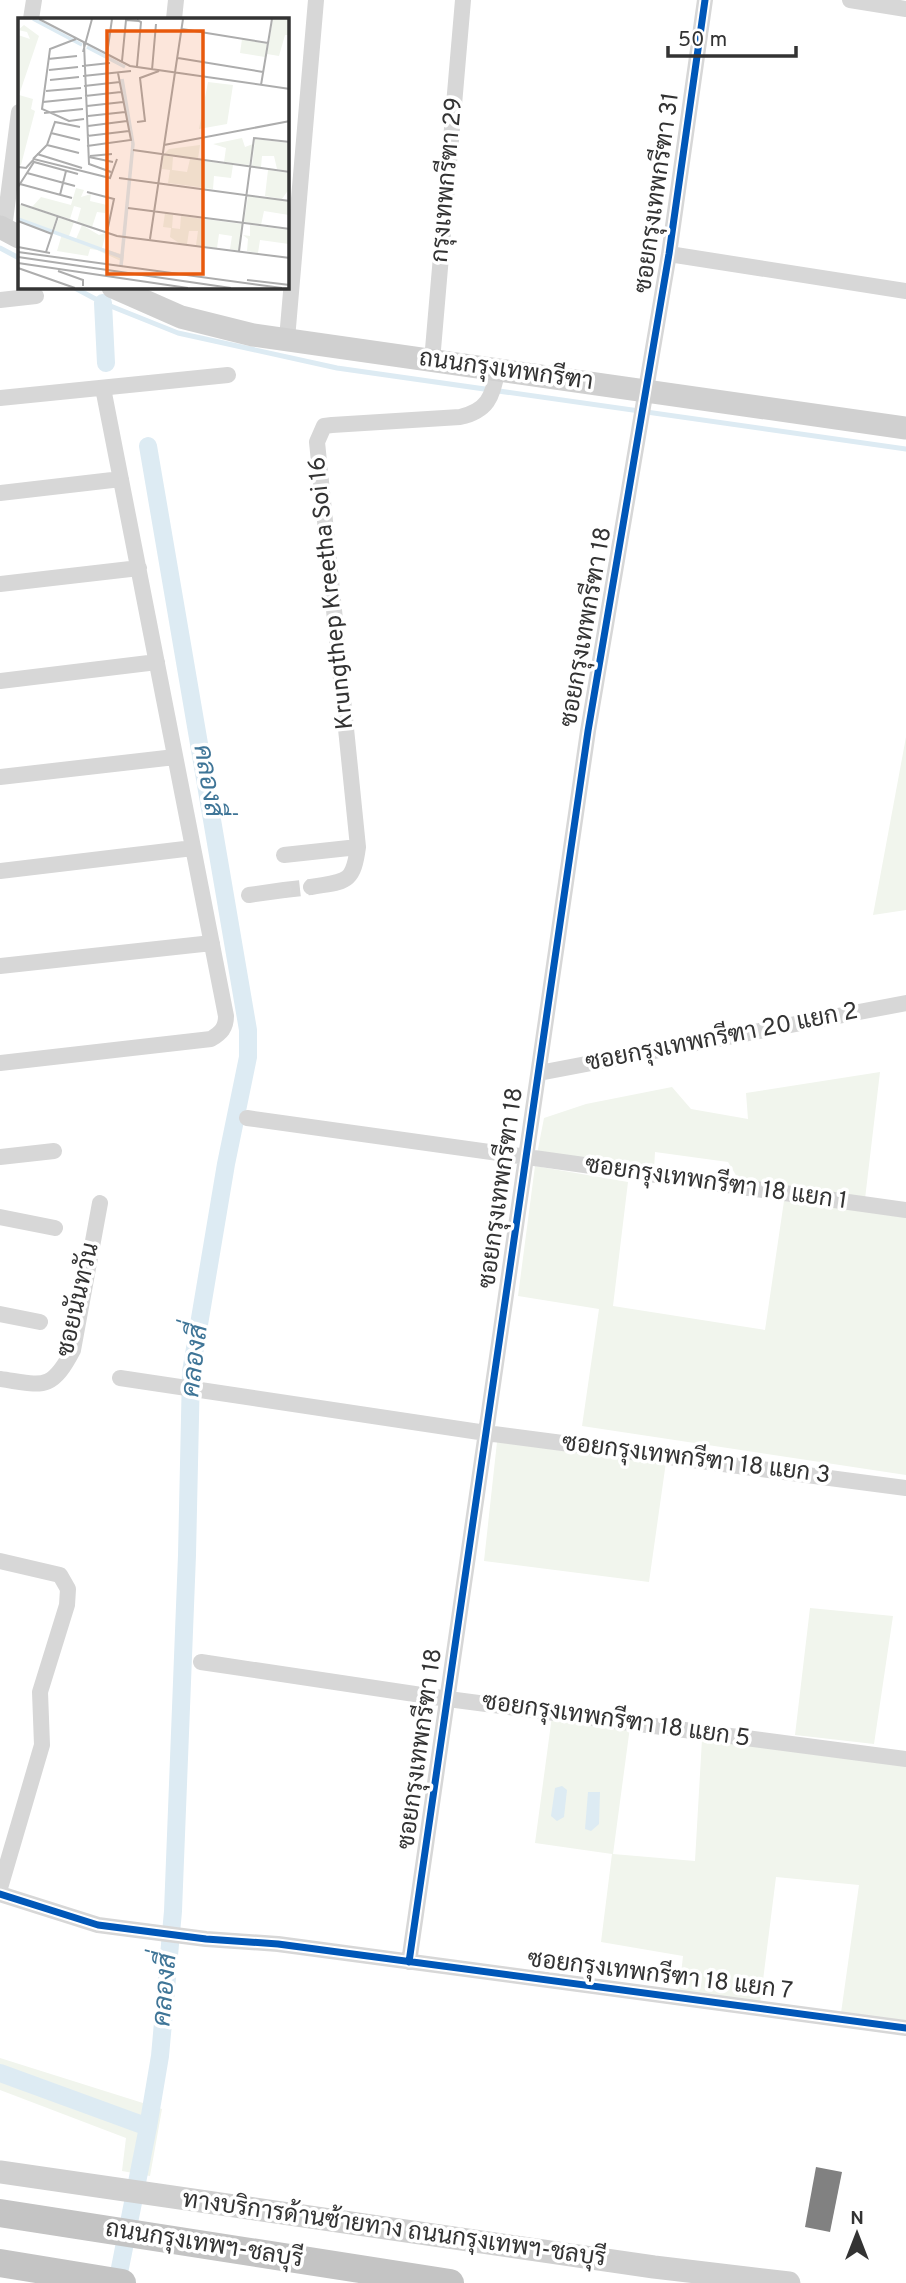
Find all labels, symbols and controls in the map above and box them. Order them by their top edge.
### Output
scale bar [668,14,796,58]
inset map [18,18,289,289]
text: 50 m [678,27,727,54]
street label: ซอยกรุงเทพกรีฑา 31 [627,90,687,295]
street label: กรุงเทพกรีฑา 29 [424,96,470,264]
street label: ถนนกรุงเทพกรีฑา [417,342,595,398]
street label: Krungthep Kreetha Soi 16 [303,455,361,731]
street label: ซอยกรุงเทพกรีฑา 18 [553,524,619,729]
water label: คลองสี่ [184,741,238,823]
street label: ซอยกรุงเทพกรีฑา 20 แยก 2 [583,995,861,1079]
street label: ซอยกรุงเทพกรีฑา 18 [471,1085,531,1290]
street label: ซอยกรุงเทพกรีฑา 18 แยก 1 [583,1149,849,1217]
street label: ซอยนันทวัน [50,1240,107,1360]
water label: คลองสี่ [167,1319,217,1399]
street label: ซอยกรุงเทพกรีฑา 18 แยก 3 [560,1427,832,1491]
street label: ซอยกรุงเทพกรีฑา 18 [390,1646,450,1851]
street label: ซอยกรุงเทพกรีฑา 18 แยก 5 [480,1685,752,1755]
street label: ซอยกรุงเทพกรีฑา 18 แยก 7 [526,1943,795,2007]
water label: คลองสี่ [138,1949,186,2028]
street label: ทางบริการด้านซ้ายทาง ถนนกรุงเทพฯ-ชลบุรี [180,2186,608,2274]
north arrow [822,2199,892,2269]
text: N [850,2207,864,2231]
street label: ถนนกรุงเทพฯ-ชลบุรี [103,2215,305,2275]

